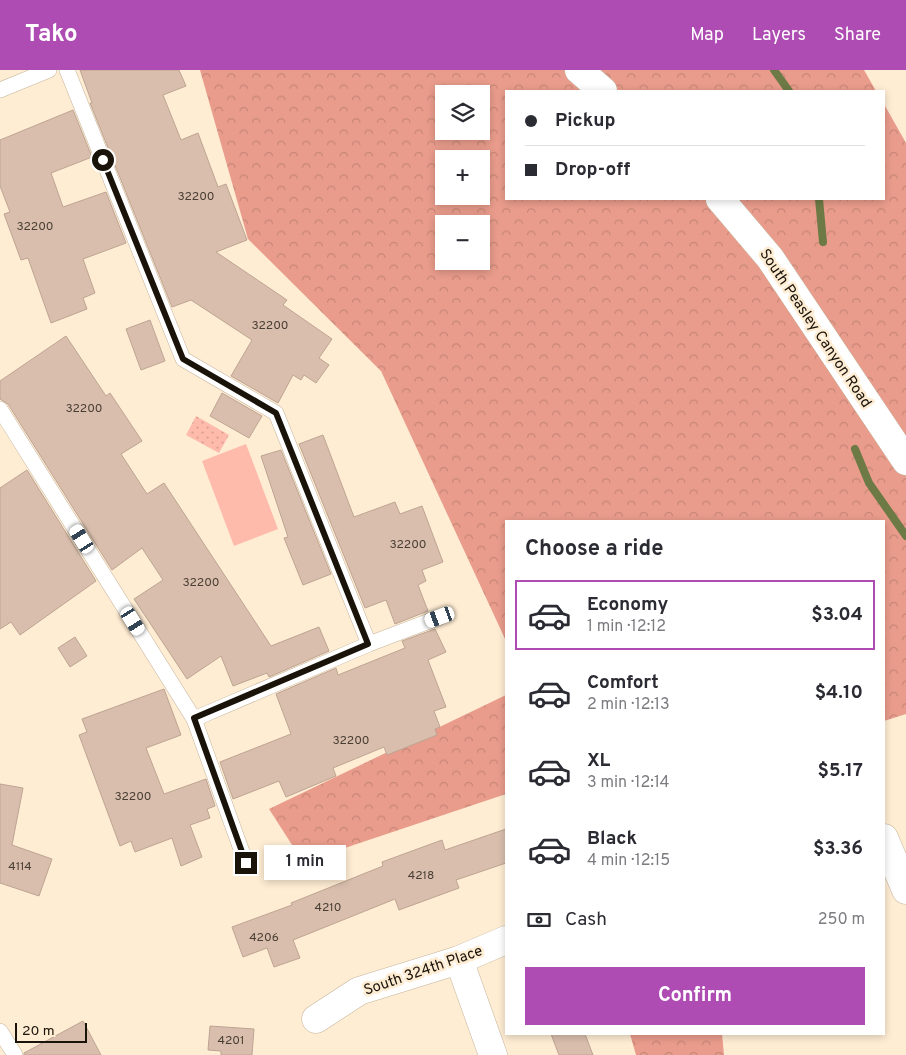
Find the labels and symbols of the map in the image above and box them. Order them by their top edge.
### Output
route start [92,149,114,171]
house number: 32200 [178,189,214,205]
house number: 32200 [17,219,53,235]
street label: South Peasley Canyon Road [754,246,875,412]
house number: 32200 [252,318,288,334]
house number: 32200 [66,401,102,417]
car [67,522,96,556]
house number: 32200 [390,537,426,553]
house number: 32200 [183,575,219,591]
car [118,604,147,638]
car [423,605,456,629]
house number: 32200 [333,733,369,749]
house number: 32200 [115,789,151,805]
callout: 1 min [264,846,346,880]
route end [235,852,257,874]
house number: 4114 [8,859,32,875]
house number: 4218 [408,868,434,884]
house number: 4210 [315,900,341,916]
house number: 4206 [249,930,279,946]
street label: South 324th Place [362,942,485,1001]
scale bar [15,1020,88,1043]
house number: 4201 [218,1033,244,1049]

